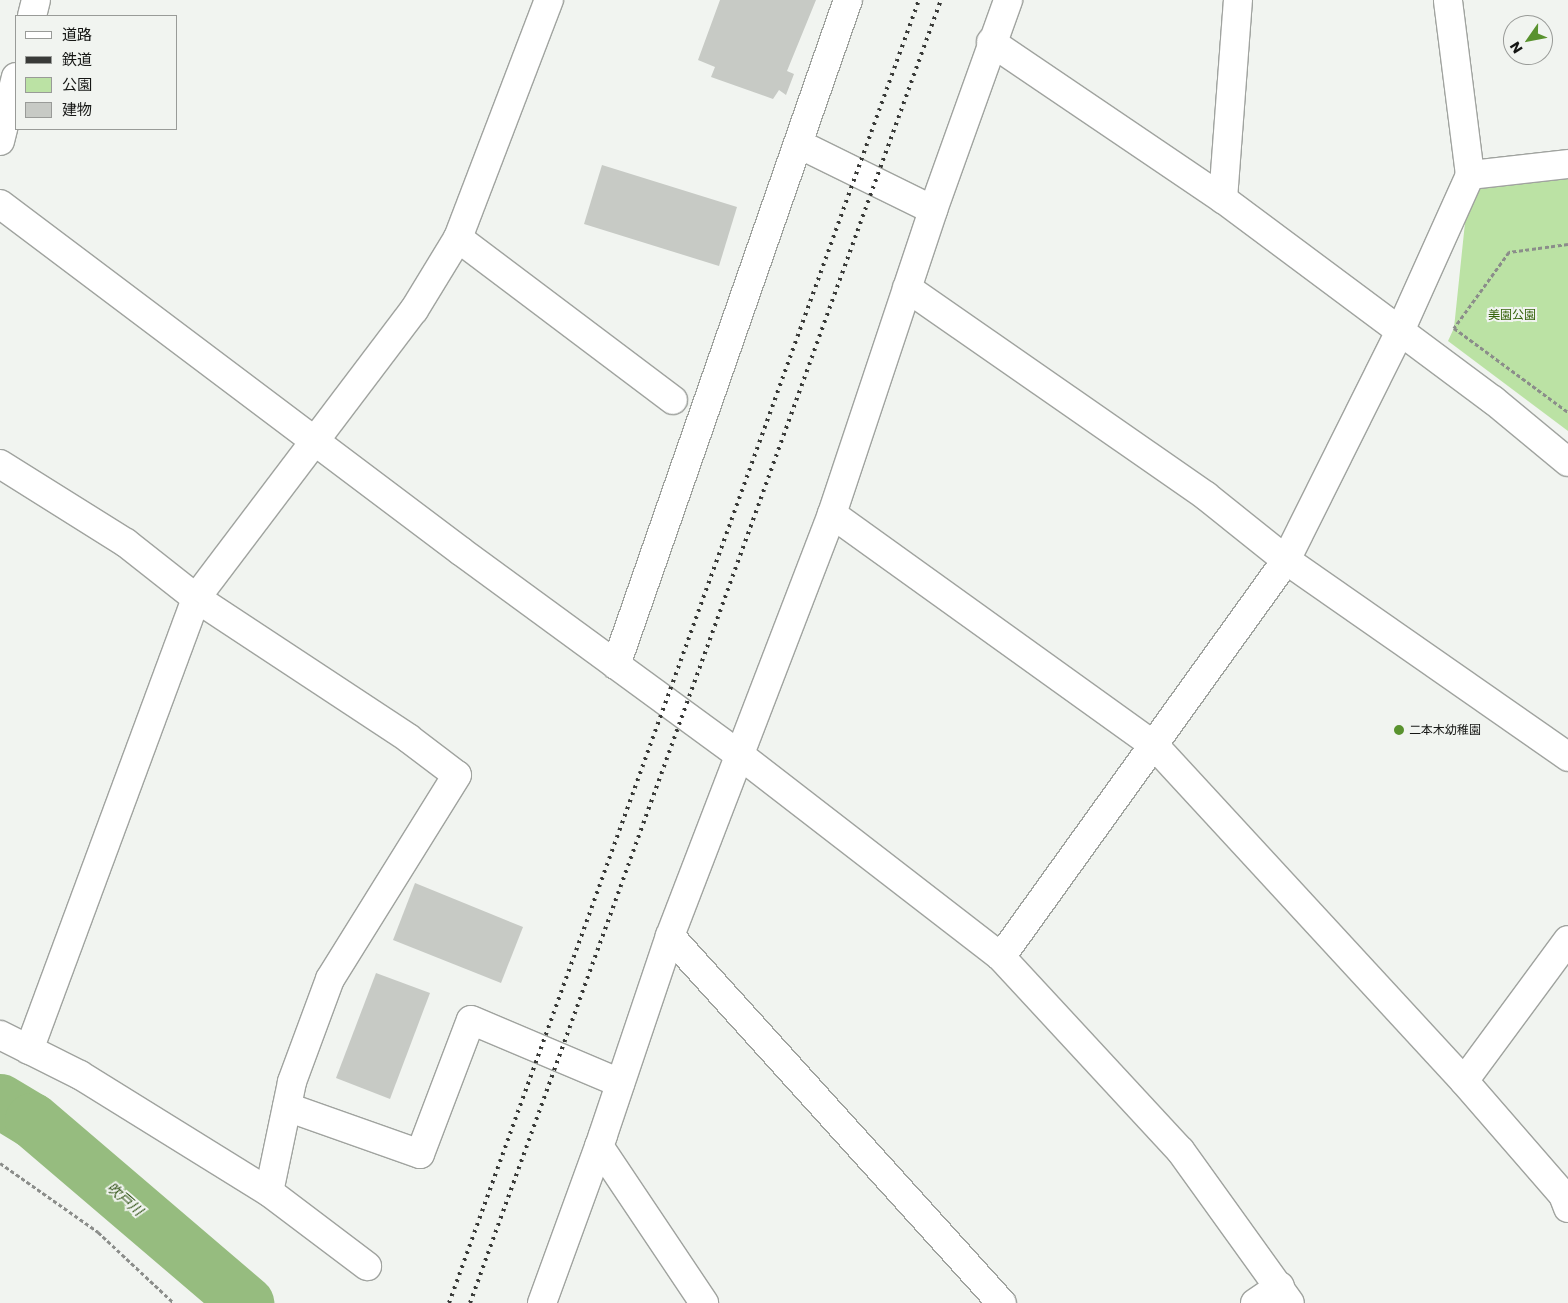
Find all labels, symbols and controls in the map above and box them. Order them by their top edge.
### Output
legend [15,15,178,130]
north arrow [1503,15,1553,65]
text: 道路 [62,24,92,45]
text: N [1505,38,1528,57]
text: 鉄道 [62,49,92,70]
text: 公園 [62,74,92,95]
text: 建物 [62,99,92,120]
park label: 美園公園 [1488,308,1536,322]
place label: 二本木幼稚園 [1409,723,1481,737]
marker: 二本木幼稚園 [1393,724,1405,736]
water label: 吹戸川 [104,1179,146,1219]

